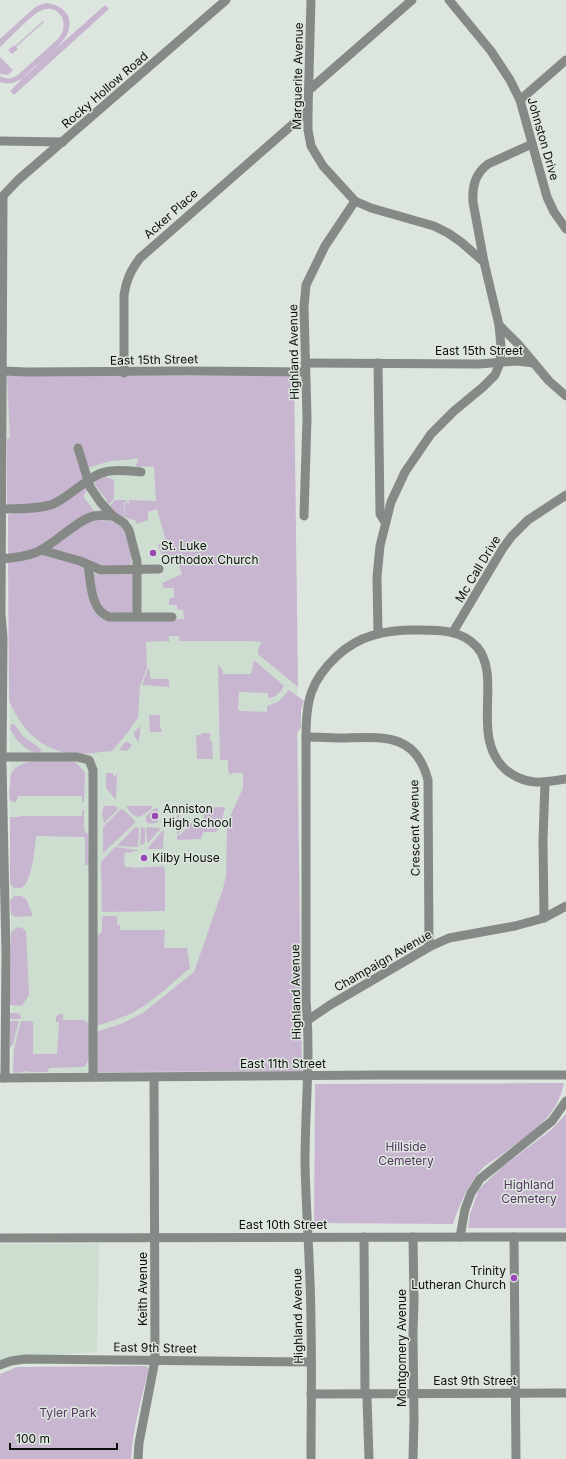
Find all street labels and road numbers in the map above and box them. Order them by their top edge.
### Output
street label: Marguerite Avenue [289,22,306,130]
street label: Rocky Hollow Road [58,48,151,131]
street label: Johnston Drive [524,96,563,182]
street label: Acker Place [141,185,201,242]
street label: Highland Avenue [285,304,302,400]
street label: East 15th Street [435,343,523,358]
street label: East 15th Street [110,351,198,368]
street label: Mc Call Drive [452,533,503,605]
street label: Crescent Avenue [406,779,423,877]
street label: Champaign Avenue [331,927,434,995]
street label: Highland Avenue [287,944,304,1040]
street label: East 11th Street [240,1056,326,1071]
street label: East 10th Street [239,1217,327,1232]
street label: Keith Avenue [135,1252,150,1326]
street label: Highland Avenue [289,1268,306,1364]
street label: Montgomery Avenue [394,1289,409,1407]
street label: East 9th Street [113,1339,197,1356]
street label: East 9th Street [433,1373,517,1388]

